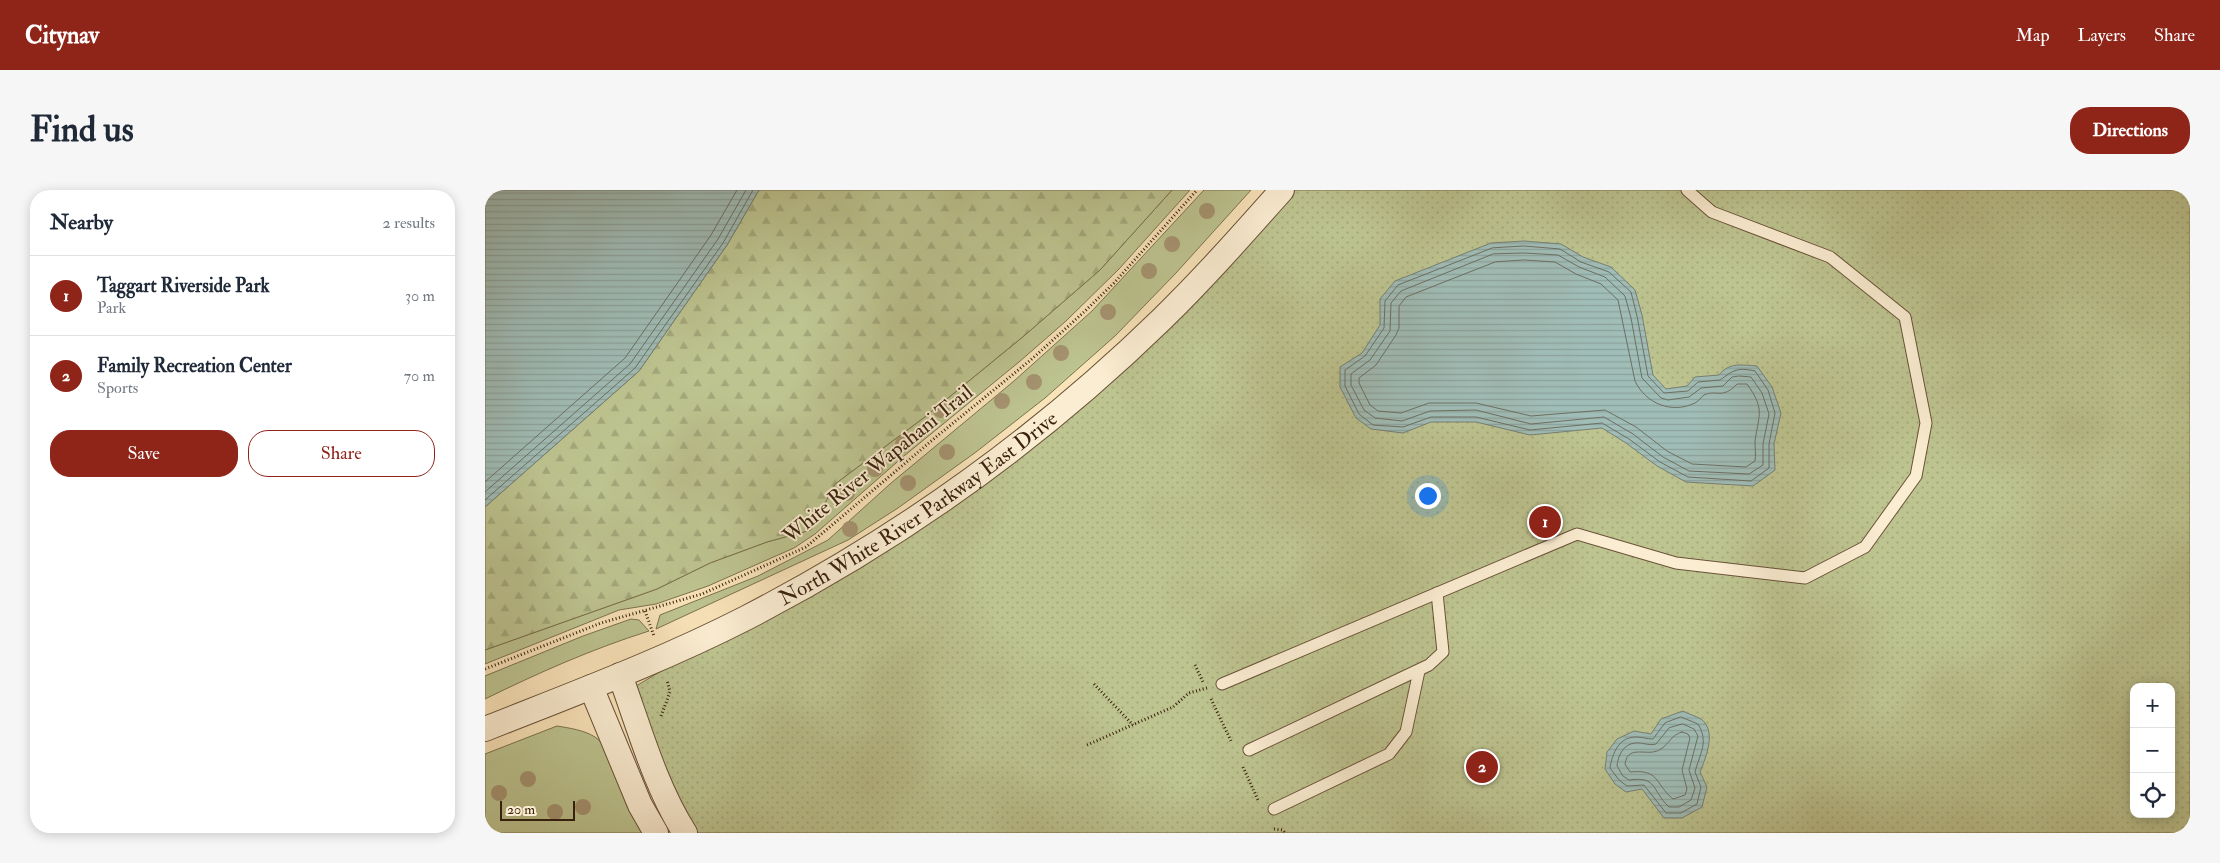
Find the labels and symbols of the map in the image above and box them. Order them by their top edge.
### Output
street label: White River Wapahani Trail [777,379,979,550]
street label: North White River Parkway East Drive [774,405,1063,612]
your location [1415,483,1441,509]
pin: 1 [1529,503,1561,541]
pin: 2 [1466,748,1498,786]
scale bar [500,798,575,821]

